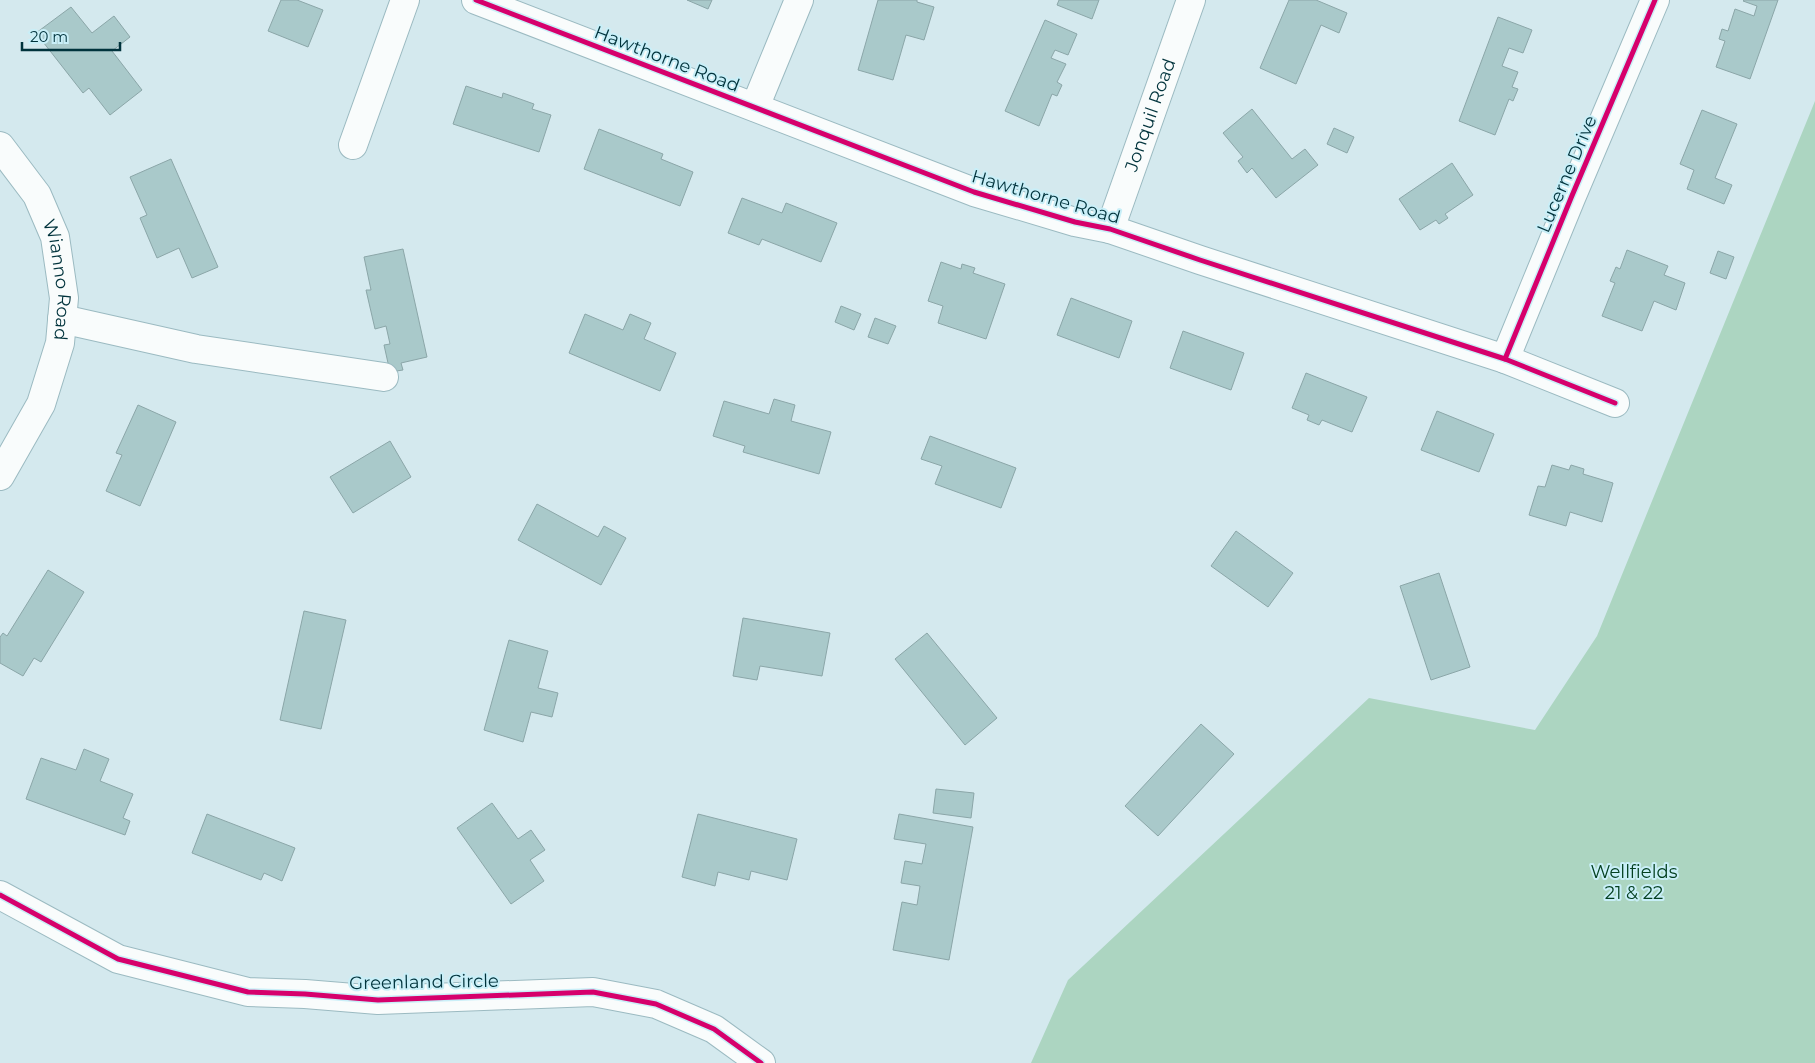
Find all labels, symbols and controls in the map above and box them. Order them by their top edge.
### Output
scale bar [22,20,120,52]
street label: Hawthorne Road [591,21,743,97]
text: 20 m [30,27,68,46]
street label: Jonquil Road [1120,55,1180,175]
street label: Lucerne Drive [1532,112,1602,236]
street label: Hawthorne Road [969,165,1123,229]
street label: Wianno Road [38,216,75,341]
park label: Wellfields 21 & 22 [1590,861,1678,904]
street label: Greenland Circle [349,970,499,994]

